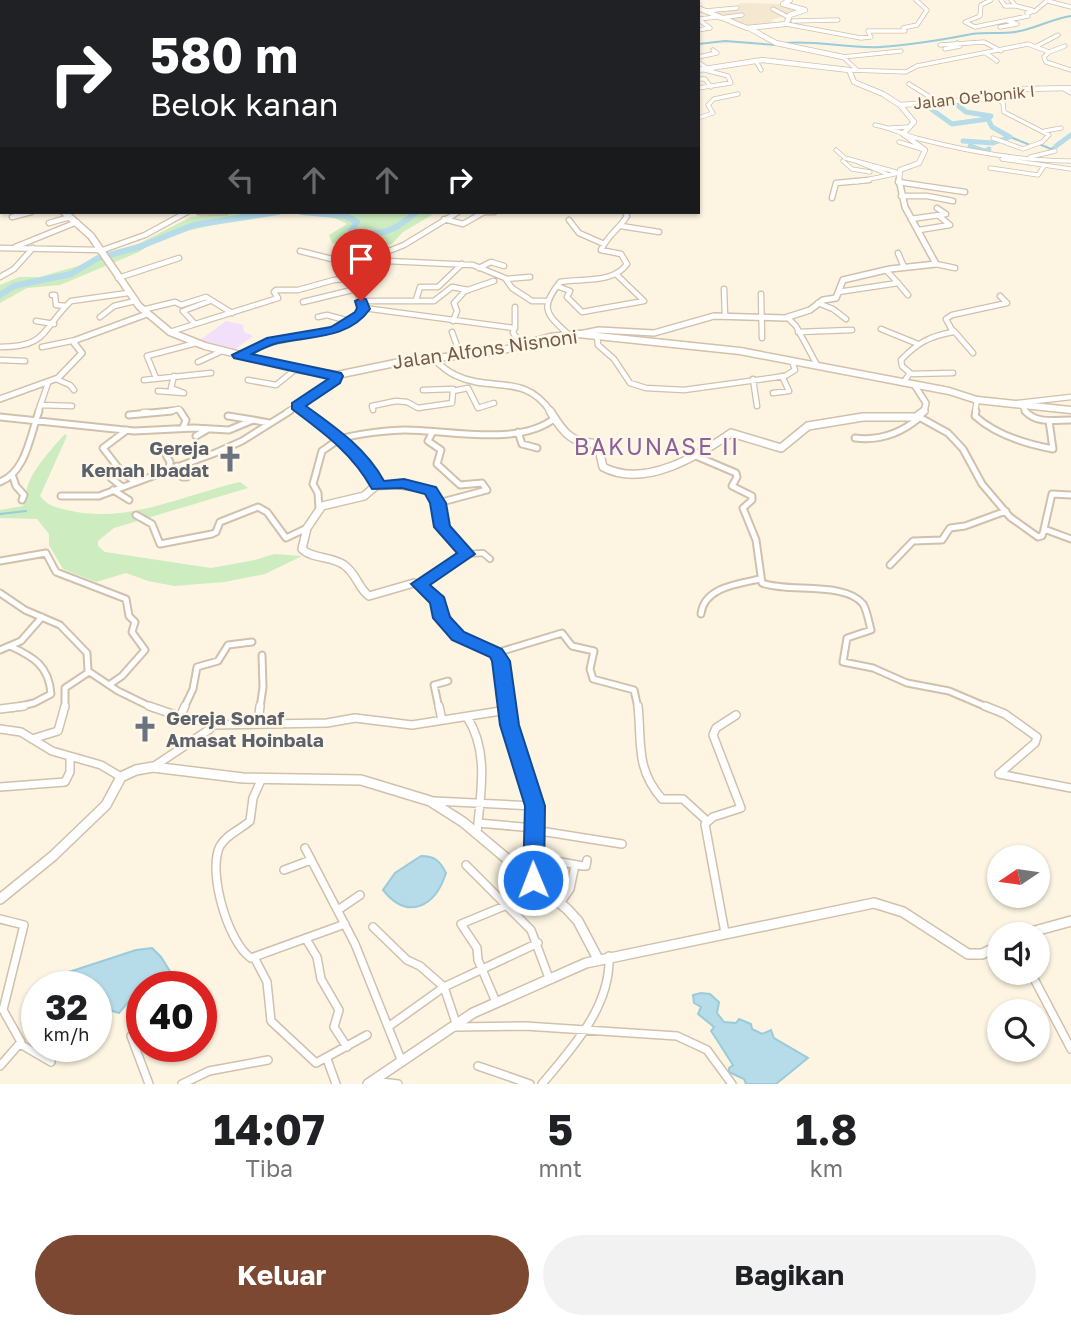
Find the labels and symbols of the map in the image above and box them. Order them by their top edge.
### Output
street label: Jalan Oe'bonik I [912,81,1036,113]
pin [331,229,391,301]
street label: Jalan Alfons Nisnoni [391,324,579,373]
district label: BAKUNASE II [574,432,740,460]
place label: Gereja Kemah Ibadat [81,436,209,481]
church icon: Gereja Kemah Ibadat [215,444,245,474]
place label: Gereja Sonaf Amasat Hoinbala [166,706,324,751]
church icon: Gereja Sonaf Amasat Hoinbala [130,714,160,744]
position arrow [496,843,570,917]
north arrow [987,845,1050,908]
speed limit sign: 40 [126,971,217,1062]

